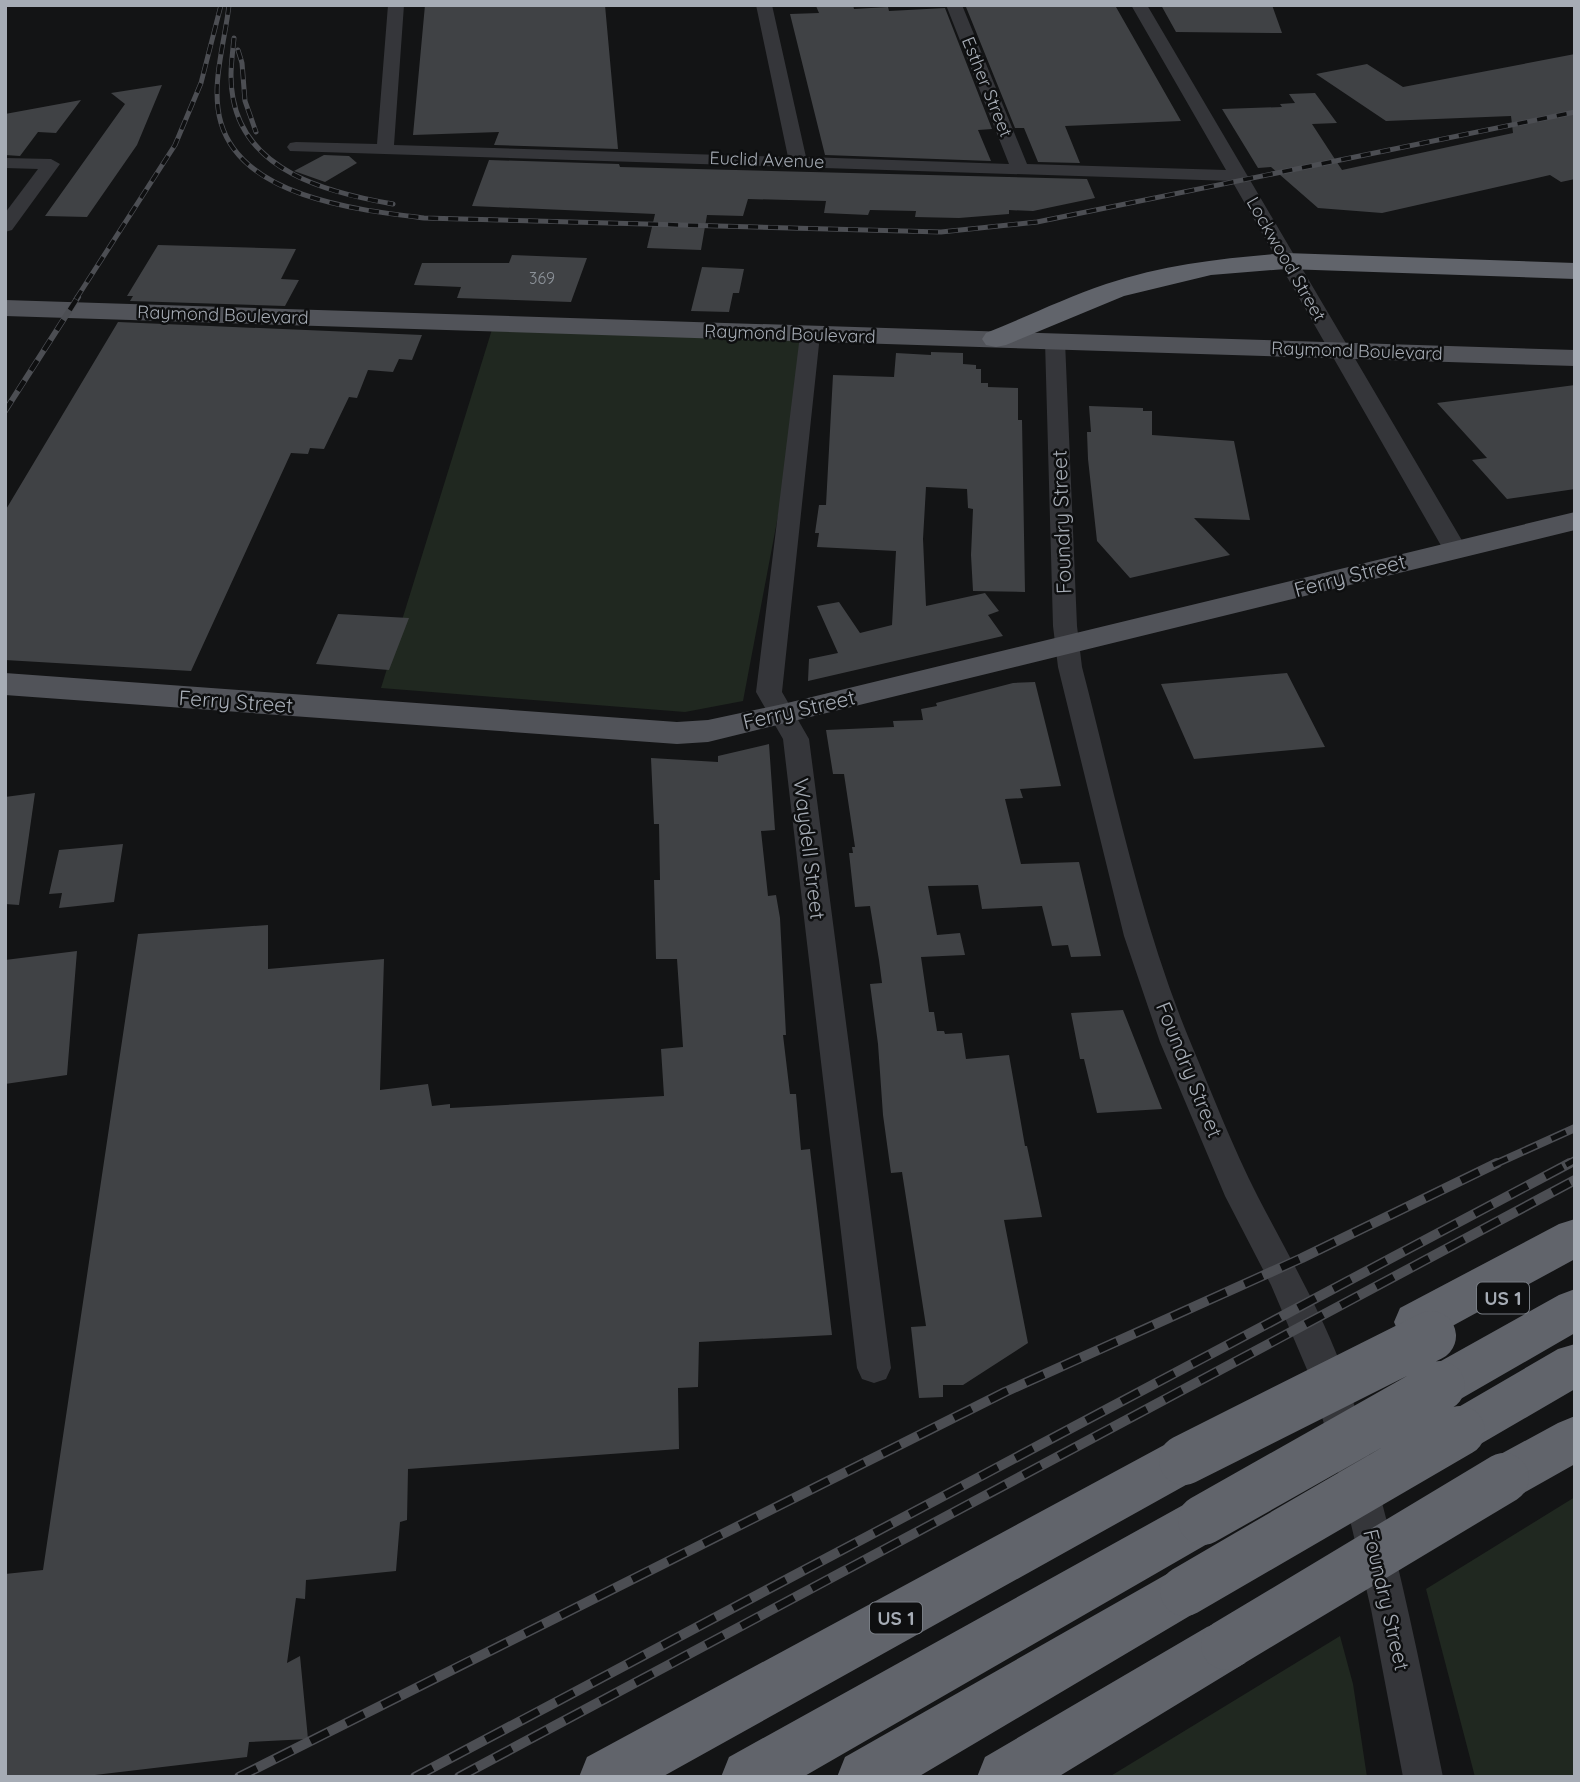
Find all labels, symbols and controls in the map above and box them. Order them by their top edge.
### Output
street label: Esther Street [957,33,1018,140]
street label: Euclid Avenue [709,146,825,173]
street label: Lockwood Street [1242,193,1331,325]
house number: 369 [529,268,555,288]
street label: Raymond Boulevard [137,300,309,329]
street label: Raymond Boulevard [704,319,876,348]
street label: Raymond Boulevard [1271,336,1443,365]
street label: Foundry Street [1045,450,1077,595]
street label: Ferry Street [1291,548,1408,602]
street label: Ferry Street [740,683,858,735]
street label: Ferry Street [178,684,294,718]
street label: Waydell Street [788,777,832,921]
street label: Foundry Street [1151,998,1229,1141]
road number: US 1 [1477,1282,1529,1314]
street label: Foundry Street [1358,1527,1416,1673]
road number: US 1 [870,1602,922,1634]

